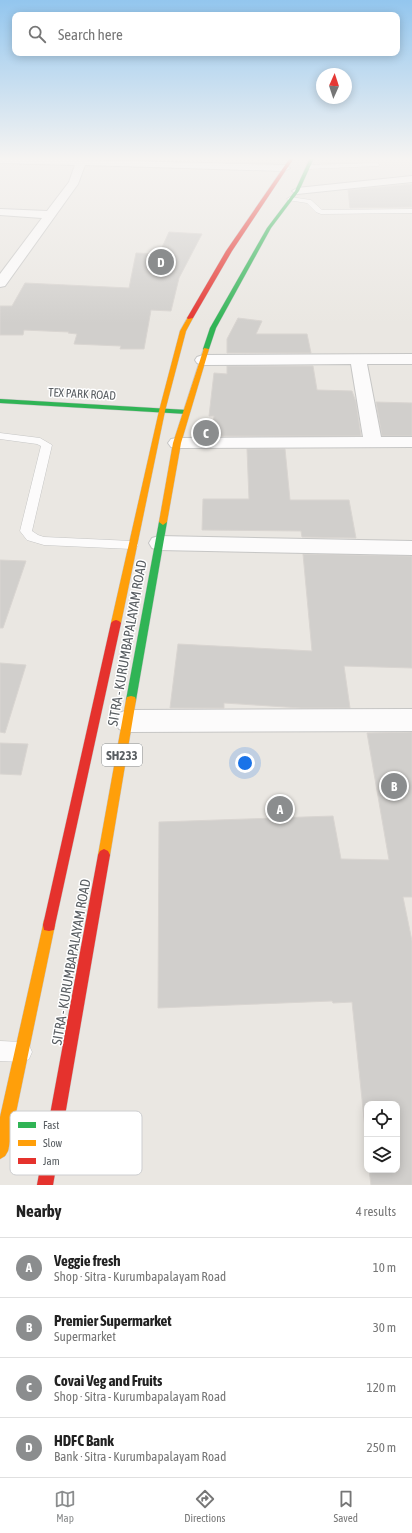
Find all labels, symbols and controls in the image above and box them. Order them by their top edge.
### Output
search box [12,12,400,56]
icon: search [26,23,48,45]
text: Search here [58,26,123,43]
north arrow [316,68,352,104]
pin: D [148,247,174,277]
street label: TEX PARK ROAD [48,385,116,403]
pin: C [193,418,219,448]
street label: SITRA - KURUMBAPALAYAM ROAD [105,559,150,727]
road number: SH233 [102,744,142,766]
your location [235,753,255,773]
pin: B [381,771,407,801]
pin: A [267,794,293,824]
street label: SITRA - KURUMBAPALAYAM ROAD [49,878,94,1046]
map controls [364,1101,400,1173]
button: locate [364,1101,400,1137]
legend [10,1111,142,1175]
text: Fast [43,1119,59,1131]
text: Slow [43,1137,62,1149]
button: layers [364,1137,400,1173]
text: Jam [43,1155,60,1167]
text: Nearby [16,1201,62,1221]
text: 4 results [356,1204,396,1219]
text: Veggie fresh [54,1252,121,1269]
text: A [26,1260,32,1275]
text: 10 m [373,1260,396,1275]
text: Shop · Sitra - Kurumbapalayam Road [54,1269,226,1284]
text: Premier Supermarket [54,1312,172,1329]
text: B [26,1320,32,1335]
text: 30 m [373,1320,396,1335]
text: Supermarket [54,1329,116,1344]
text: Covai Veg and Fruits [54,1372,162,1389]
text: C [26,1380,32,1395]
text: 120 m [367,1380,396,1395]
text: Shop · Sitra - Kurumbapalayam Road [54,1389,226,1404]
text: HDFC Bank [54,1432,114,1449]
text: D [25,1440,33,1455]
text: 250 m [367,1440,396,1455]
text: Bank · Sitra - Kurumbapalayam Road [54,1449,226,1464]
tab: Map [54,1488,76,1524]
tab: Directions [184,1488,225,1524]
tab: Saved [334,1488,358,1524]

